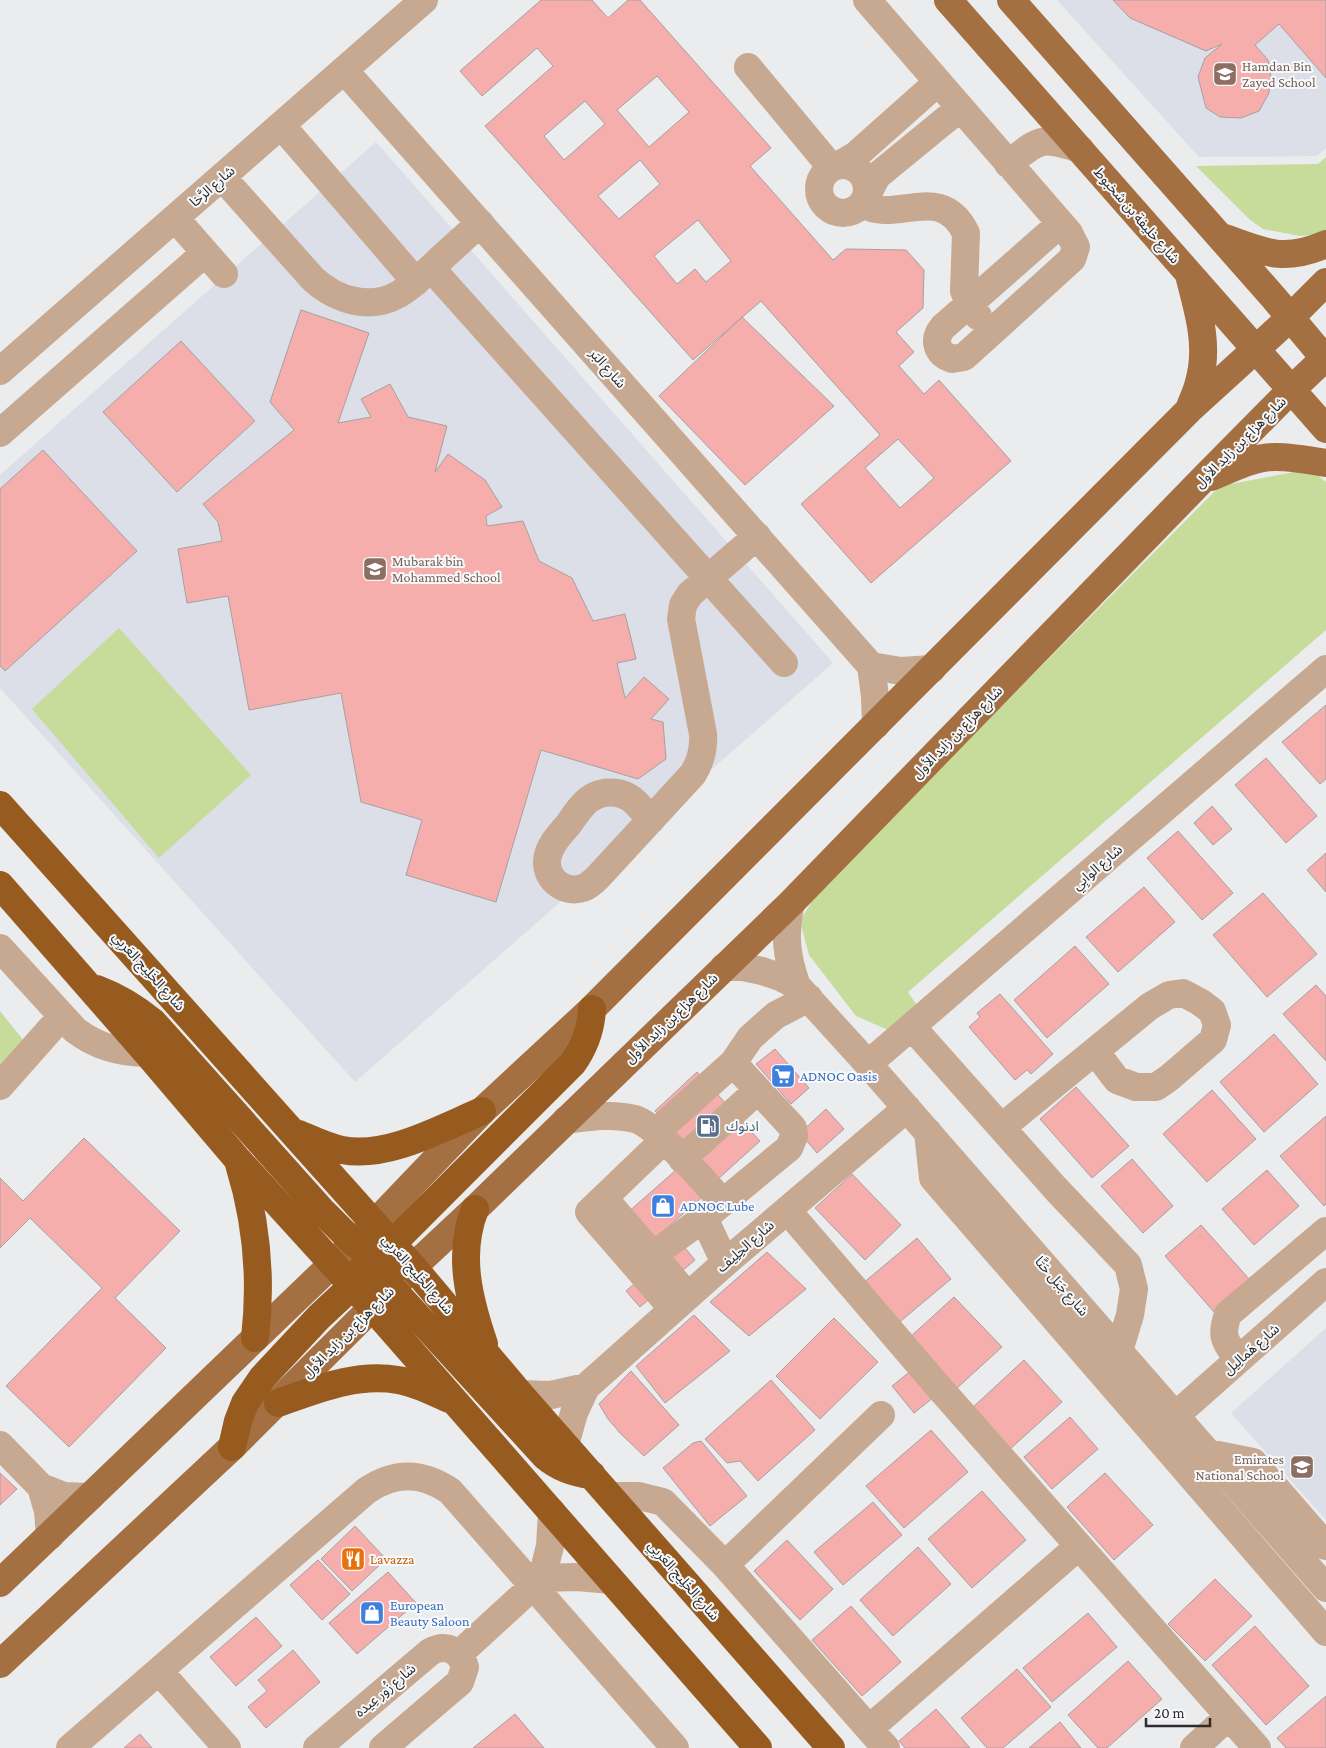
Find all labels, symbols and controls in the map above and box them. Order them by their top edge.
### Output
place label: Hamdan Bin Zayed School [1242,58,1316,90]
school or university icon: Hamdan Bin Zayed School [1212,61,1238,87]
street label: شارع الرَّخا [186,162,240,212]
street label: شارع خليفة بن شخبوط [1088,163,1183,269]
street label: شارع البَر [584,344,630,393]
street label: شارع هزاع بن زايد الأول [1191,393,1291,493]
place label: Mubarak bin Mohammed School [392,553,501,585]
school or university icon: Mubarak bin Mohammed School [362,556,388,582]
street label: شارع هزاع بن زايد الأول [909,682,1008,784]
street label: شارع الوابِي [1069,841,1127,895]
street label: شارع الخَلِيج العَربِي [107,928,189,1016]
street label: شارع هزاع بن زايد الأول [621,970,723,1069]
supermarket icon: ADNOC Oasis [770,1063,796,1089]
place label: ADNOC Oasis [800,1068,877,1084]
fuel station icon: ادنوك [695,1113,721,1139]
place label: ادنوك [726,1118,759,1135]
shop icon: ADNOC Lube [650,1193,676,1219]
place label: ADNOC Lube [680,1198,754,1214]
street label: شارع الحِلِيف [713,1217,779,1277]
street label: شارع الخَلِيج العَربِي [377,1231,457,1319]
street label: شارع جَبَل حَتَّا [1030,1252,1093,1321]
street label: شارع هزاع بن زايد الأول [299,1283,399,1383]
street label: شارع هَمالِيل [1220,1320,1284,1380]
place label: Emirates National School [1195,1451,1284,1483]
school or university icon: Emirates National School [1289,1454,1315,1480]
street label: شارع الخَلِيج العَربِي [643,1537,723,1625]
restaurant icon: Lavazza [340,1546,366,1572]
place label: Lavazza [370,1551,415,1567]
place label: European Beauty Saloon [390,1597,470,1629]
shop icon: European Beauty Saloon [359,1600,385,1626]
street label: شارع زُور عِيده [351,1660,421,1722]
scale bar [1146,1696,1210,1728]
text: 20 m [1154,1705,1185,1721]

